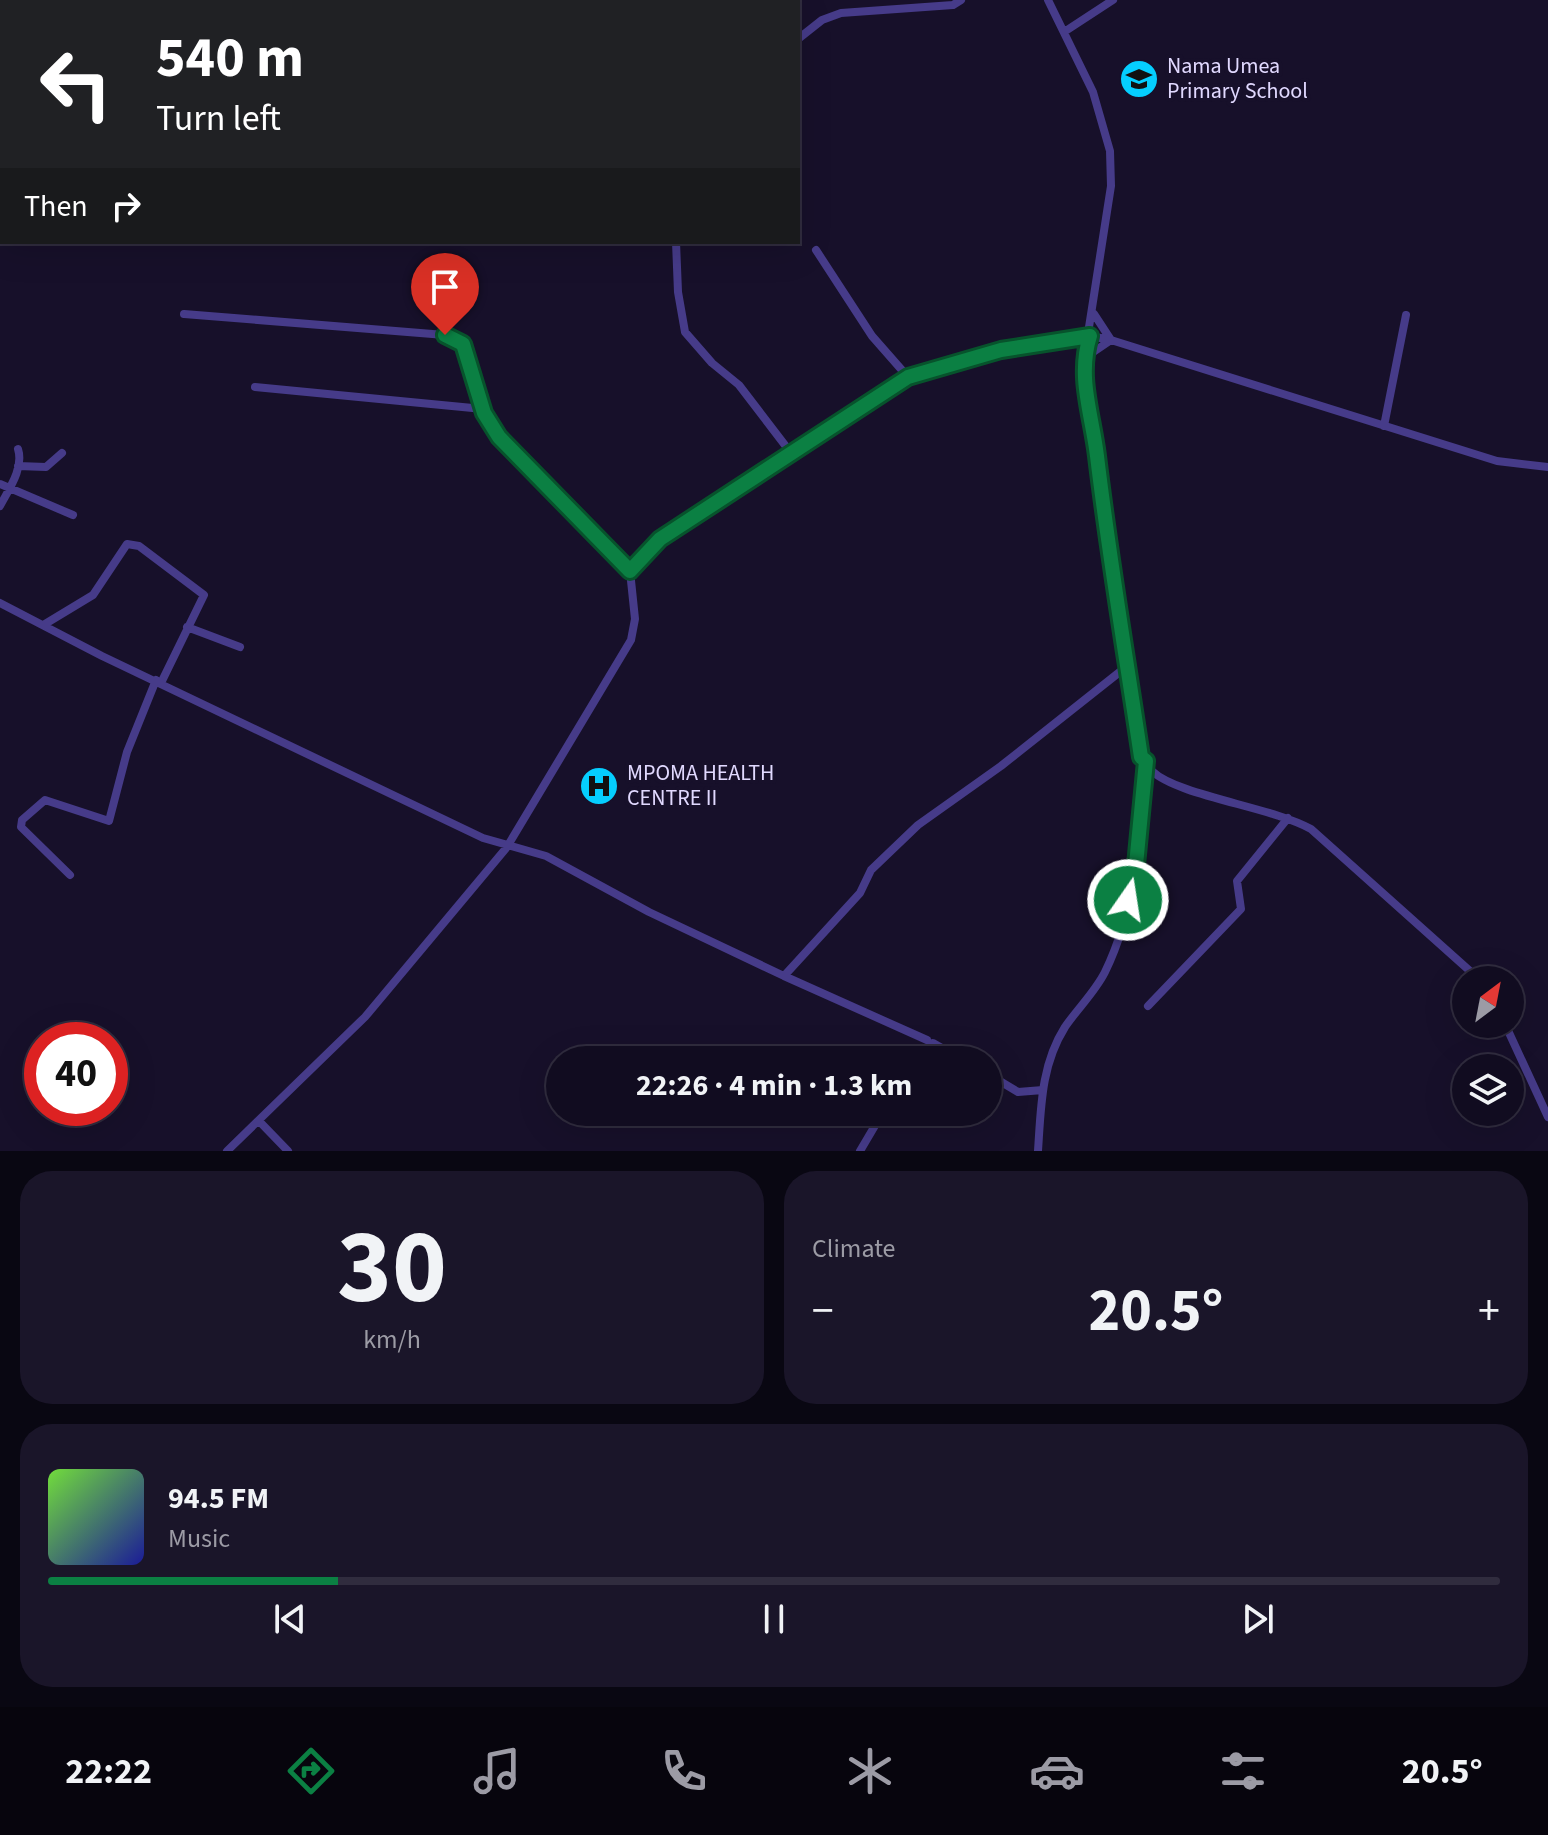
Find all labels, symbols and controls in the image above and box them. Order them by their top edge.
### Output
text: 540 m [156,19,304,98]
icon: left [24,32,128,136]
place label: Nama Umea Primary School [1167,50,1308,107]
school or university icon: Nama Umea Primary School [1118,58,1160,100]
text: Turn left [156,93,281,144]
icon: right [104,184,148,228]
text: Then [24,185,88,228]
pin [411,253,479,335]
icon: arrive [423,265,467,309]
place label: MPOMA HEALTH CENTRE II [627,757,774,814]
hospital icon: MPOMA HEALTH CENTRE II [578,765,620,807]
position arrow [1086,858,1170,942]
north arrow [1452,966,1524,1038]
map controls [1452,966,1524,1126]
speed limit sign: 40 [24,1022,128,1126]
button: layers [1452,1054,1524,1126]
text: 22:26 · 4 min · 1.3 km [636,1064,912,1107]
text: 30 [337,1195,447,1343]
text: Climate [812,1230,896,1267]
text: 20.5° [1089,1269,1223,1354]
text: − [812,1280,834,1343]
text: + [1478,1280,1500,1343]
text: km/h [363,1321,421,1358]
text: 94.5 FM [168,1477,269,1520]
text: Music [168,1520,230,1557]
icon: previous [268,1597,312,1641]
icon: pause [752,1597,796,1641]
icon: next [1236,1597,1280,1641]
icon: directions [283,1743,339,1799]
icon: music [469,1743,525,1799]
icon: phone [656,1743,712,1799]
icon: climate [842,1743,898,1799]
icon: car [1029,1743,1085,1799]
icon: filters [1215,1743,1271,1799]
text: 22:22 [65,1746,152,1797]
text: 20.5° [1402,1746,1483,1797]

